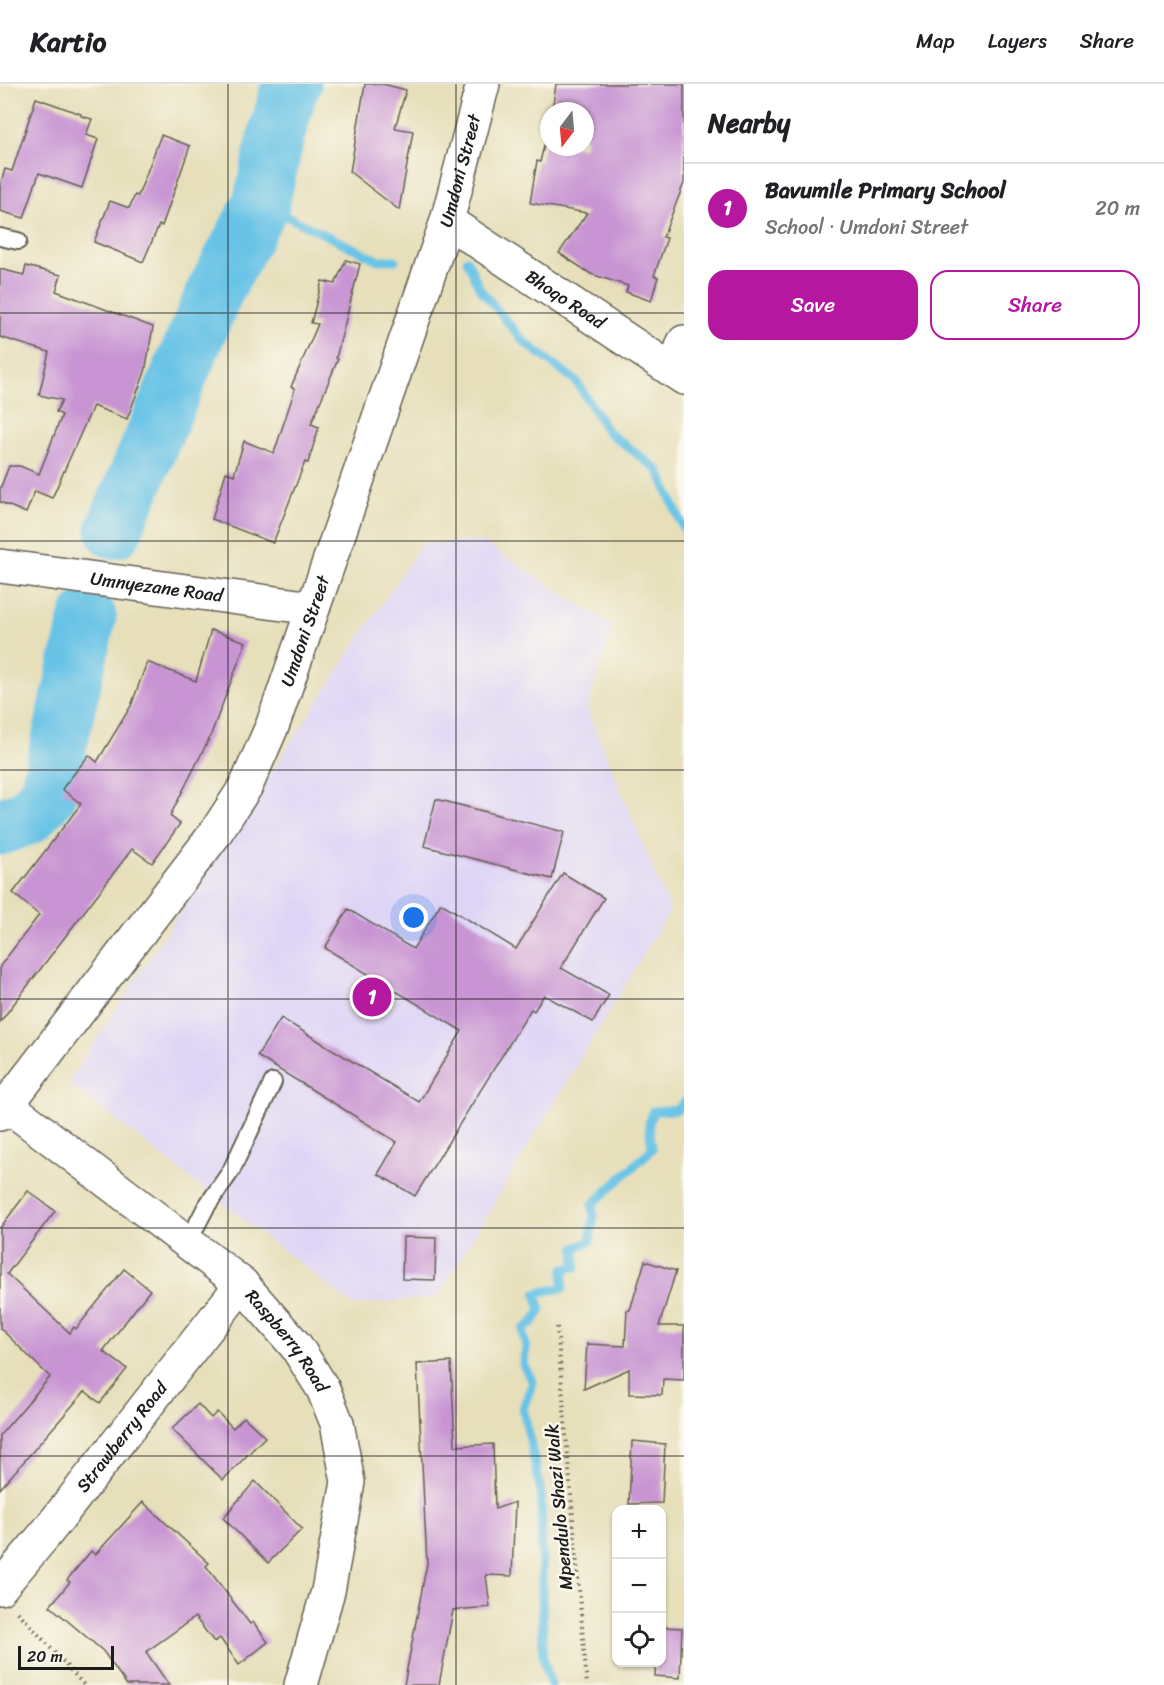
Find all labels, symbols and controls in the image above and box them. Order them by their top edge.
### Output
text: Kartio [30,17,106,66]
text: Map [916,22,955,60]
text: Layers [988,22,1047,60]
text: Share [1080,22,1134,60]
text: Nearby [708,100,790,146]
north arrow [540,102,594,156]
street label: Umdoni Street [430,110,491,231]
text: Bavumile Primary School [765,171,1006,210]
text: 1 [723,191,732,226]
text: 20 m [1095,191,1140,226]
text: School · Umdoni Street [765,210,968,245]
street label: Bhoqo Road [519,261,613,339]
button: Save [708,270,918,340]
button: Share [930,270,1140,340]
street label: Umnyezane Road [88,562,226,612]
street label: Umdoni Street [271,571,339,691]
your location [399,903,428,932]
pin: 1 [352,974,392,1020]
street label: Raspberry Road [237,1282,338,1400]
street label: Strawberry Road [68,1373,177,1500]
street label: Mpendulo Shazi Walk [536,1422,582,1591]
map controls [612,1505,666,1667]
button: + [612,1505,666,1559]
button: − [612,1559,666,1613]
button: locate [612,1613,666,1667]
text: 20 m [27,1642,63,1671]
scale bar [18,1643,114,1670]

